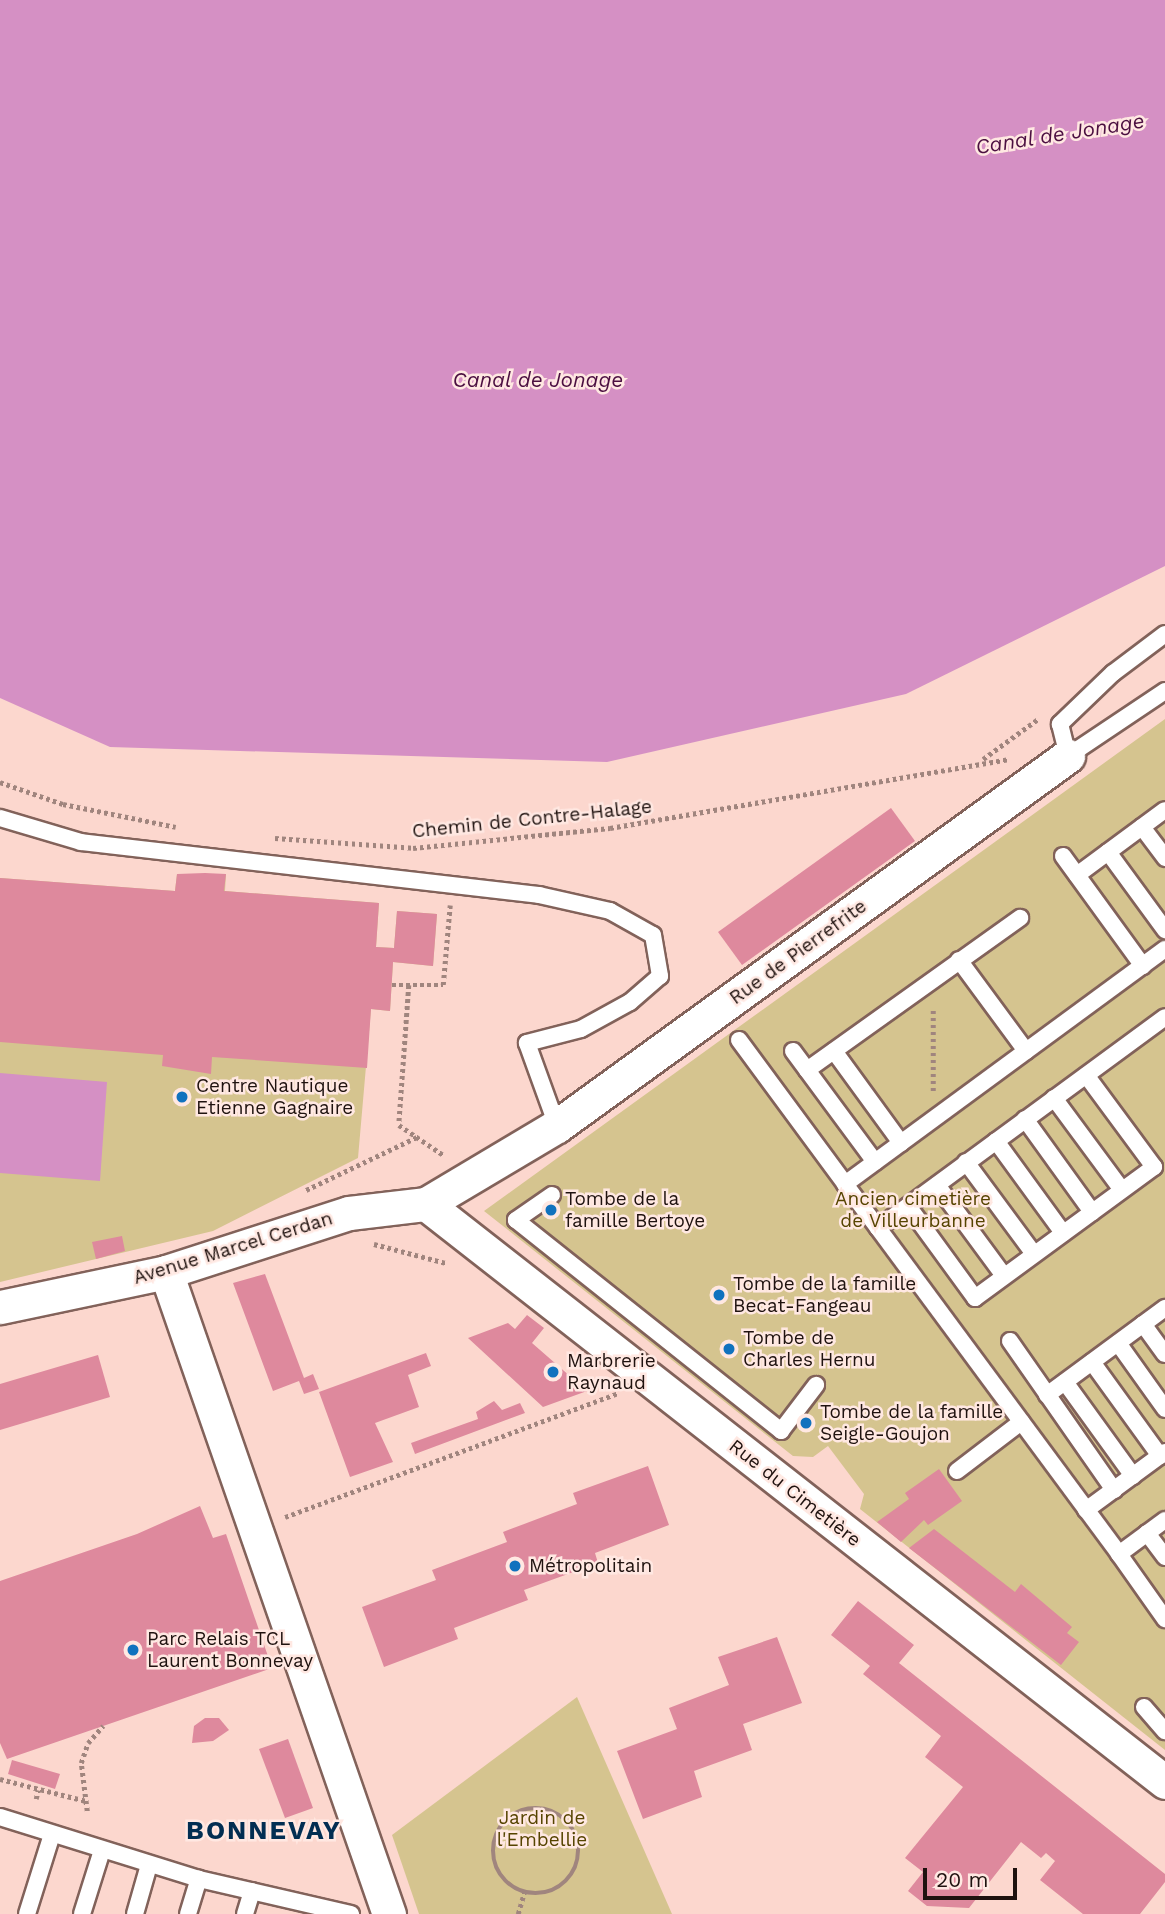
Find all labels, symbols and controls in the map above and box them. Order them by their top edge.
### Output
water label: Canal de Jonage [973,108,1147,160]
water label: Canal de Jonage [452,367,624,393]
street label: Chemin de Contre-Halage [411,795,653,843]
street label: Rue de Pierrefrite [725,895,871,1009]
place label: Centre Nautique Etienne Gagnaire [196,1075,353,1119]
marker: Centre Nautique Etienne Gagnaire [174,1089,190,1105]
place label: Tombe de la famille Bertoye [565,1188,705,1232]
park label: Ancien cimetière de Villeurbanne [835,1188,991,1232]
marker: Tombe de la famille Bertoye [543,1202,559,1218]
street label: Avenue Marcel Cerdan [130,1207,336,1289]
place label: Tombe de la famille Becat-Fangeau [733,1273,917,1317]
marker: Tombe de la famille Becat-Fangeau [711,1287,727,1303]
place label: Tombe de Charles Hernu [743,1327,876,1371]
marker: Tombe de Charles Hernu [721,1341,737,1357]
place label: Marbrerie Raynaud [567,1350,656,1394]
marker: Marbrerie Raynaud [545,1364,561,1380]
place label: Tombe de la famille Seigle-Goujon [820,1401,1004,1445]
marker: Tombe de la famille Seigle-Goujon [798,1415,814,1431]
street label: Rue du Cimetière [725,1434,865,1552]
place label: Métropolitain [529,1555,652,1577]
marker: Métropolitain [507,1558,523,1574]
place label: Parc Relais TCL Laurent Bonnevay [147,1628,313,1672]
marker: Parc Relais TCL Laurent Bonnevay [125,1642,141,1658]
park label: Jardin de l'Embellie [497,1807,587,1851]
district label: BONNEVAY [187,1815,341,1847]
scale bar [927,1854,1021,1898]
text: 20 m [936,1867,988,1892]

